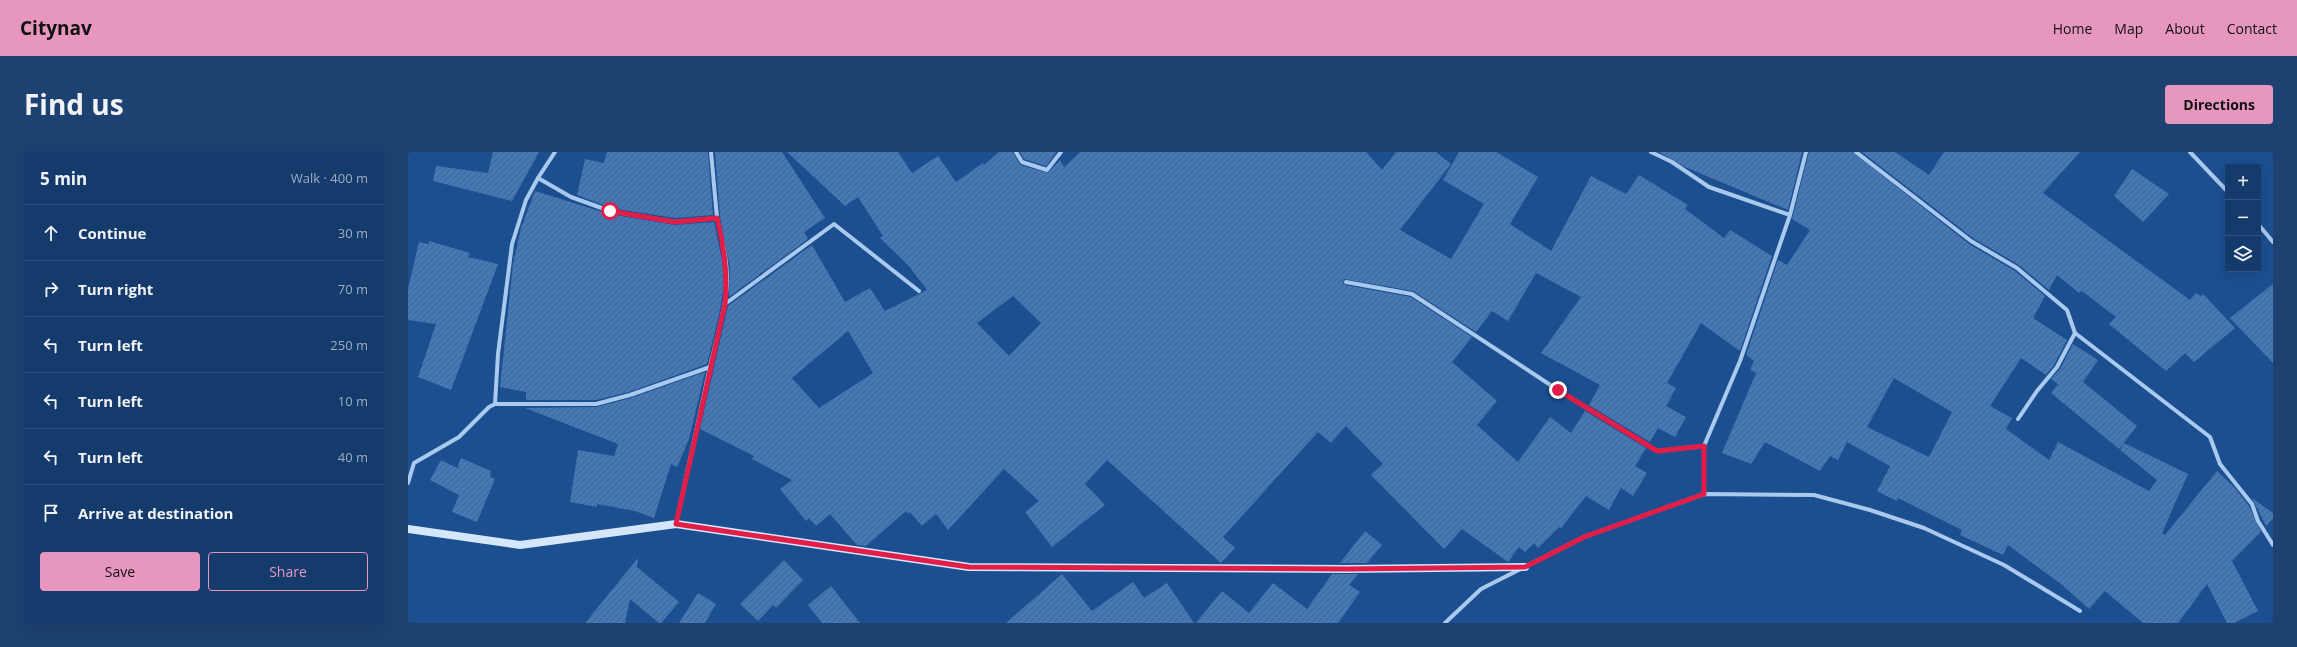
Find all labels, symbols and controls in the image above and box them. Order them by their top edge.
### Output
text: Citynav [20,15,92,41]
text: Home [2053,19,2092,38]
text: Map [2114,19,2143,38]
text: About [2165,19,2205,38]
text: Contact [2227,19,2277,38]
text: Find us [24,85,124,123]
button: Directions [2165,85,2273,124]
map controls [2225,164,2261,272]
button: + [2225,164,2261,200]
text: 5 min [40,167,87,190]
text: Walk · 400 m [291,169,368,187]
button: − [2225,200,2261,236]
route start [601,202,619,220]
icon: ahead [40,222,62,244]
text: Continue [78,223,146,243]
text: 30 m [338,224,368,242]
button: layers [2225,236,2261,272]
icon: right [40,278,62,300]
text: Turn right [78,279,153,299]
text: 70 m [338,280,368,298]
icon: left [40,334,62,356]
text: Turn left [78,335,143,355]
text: 250 m [330,336,368,354]
route end [1549,381,1567,399]
icon: left [40,390,62,412]
text: Turn left [78,391,143,411]
text: 10 m [338,392,368,410]
icon: left [40,446,62,468]
text: Turn left [78,447,143,467]
text: 40 m [338,448,368,466]
icon: arrive [40,502,62,524]
text: Arrive at destination [78,503,233,523]
button: Save [40,552,200,591]
button: Share [208,552,368,591]

